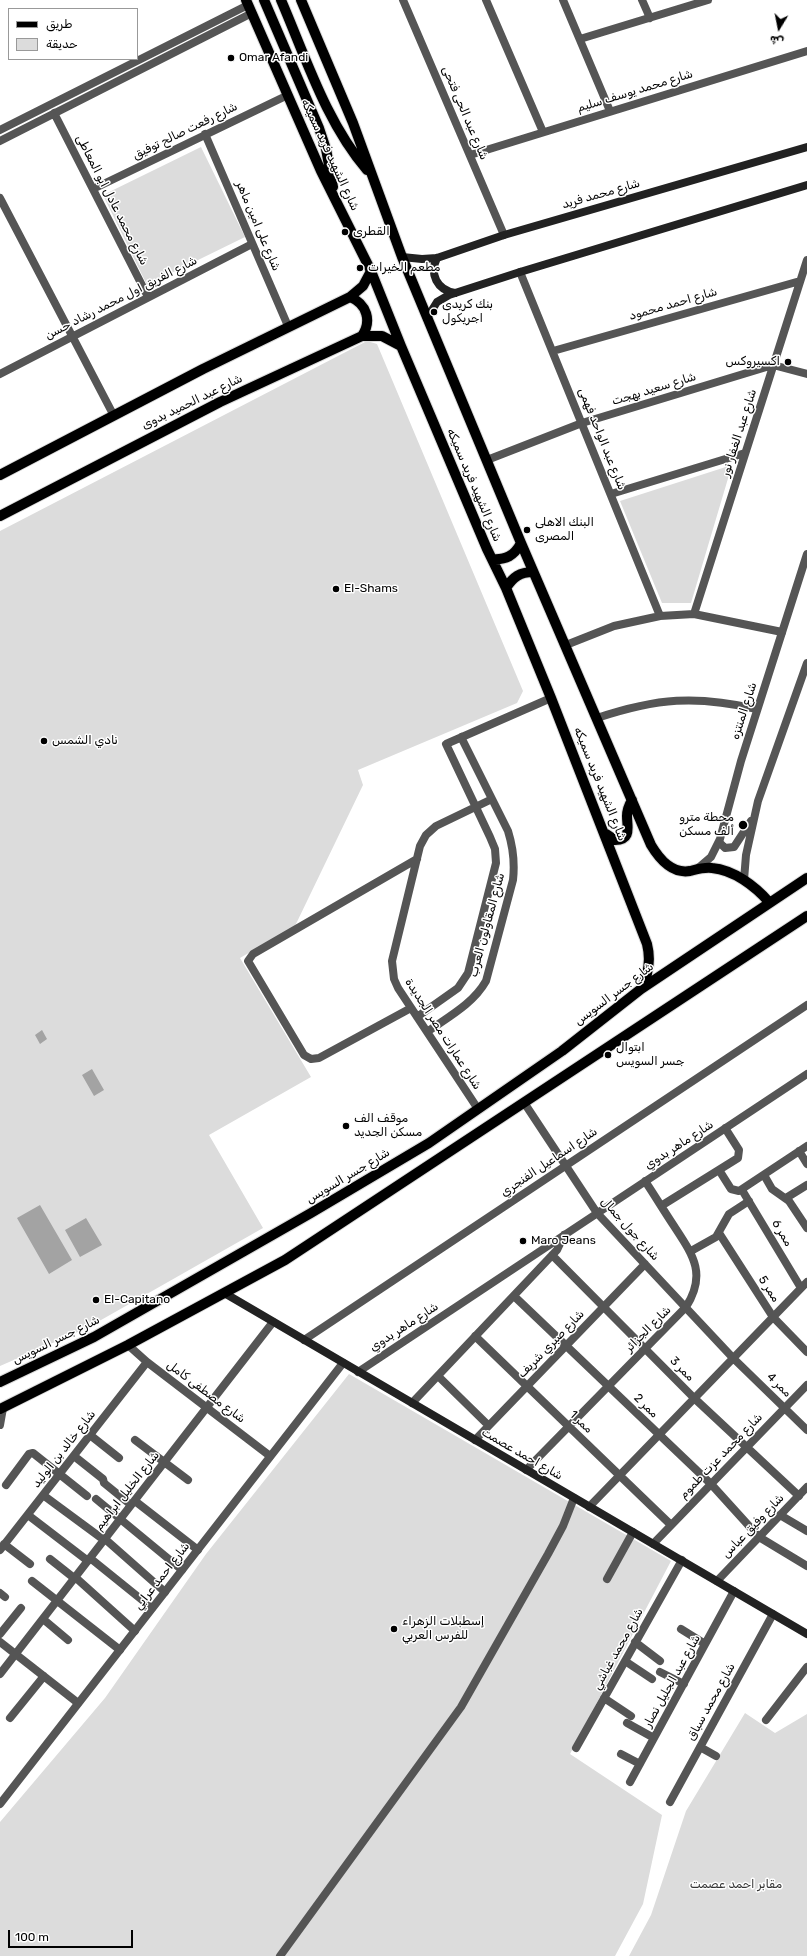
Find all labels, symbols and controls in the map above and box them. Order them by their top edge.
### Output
legend [8,8,138,60]
north arrow [759,8,799,48]
text: طريق [46,17,72,31]
text: ش [769,33,785,48]
text: حديقة [46,37,78,51]
place label: Omar Afandi [239,51,308,65]
marker: Omar Afandi [226,53,236,63]
street label: شارع عبد الحى فتحى [439,64,491,162]
street label: شارع محمد يوسف سليم [575,67,695,115]
street label: شارع الشهيد فريد سميكه [298,97,362,213]
street label: شارع رفعت صالح توفيق [130,99,240,163]
street label: شارع محمد عادل ابو المعاطى [73,132,151,268]
street label: شارع محمد فريد [560,176,642,212]
street label: شارع على امين ماهر [233,179,283,273]
place label: القطرى [353,225,390,239]
marker: القطرى [340,227,350,237]
street label: شارع الفريق اول محمد رشاد حسن [43,253,199,343]
place label: مطعم الخيرات [368,261,441,275]
marker: مطعم الخيرات [355,263,365,273]
street label: شارع احمد محمود [627,285,719,323]
place label: بنك كريدى اجريكول [442,298,493,326]
marker: بنك كريدى اجريكول [429,307,439,317]
place label: اكسيروكس [726,355,780,369]
marker: اكسيروكس [783,357,793,367]
street label: شارع سعيد بهجت [610,369,698,409]
street label: شارع عبد الحميد بدوى [139,371,245,433]
street label: شارع عبد الواحد فهمى [575,386,629,492]
street label: شارع عبد الغفار نور [718,387,760,479]
street label: شارع الشهيد فريد سميكه [444,426,504,544]
place label: البنك الاهلى المصرى [535,516,594,544]
marker: البنك الاهلى المصرى [522,525,532,535]
place label: El-Shams [344,582,398,596]
marker: El-Shams [331,584,341,594]
street label: شارع المنتزه [728,681,760,741]
street label: شارع الشهيد فريد سميكه [571,725,629,843]
place label: نادي الشمس [52,734,118,748]
marker: نادي الشمس [39,736,49,746]
place label: محطة مترو ألف مسكن [679,811,734,839]
marker: محطة مترو ألف مسكن [737,819,749,831]
street label: شارع المقاولون العرب [466,871,508,979]
street label: شارع جسر السويس [572,960,656,1028]
street label: شارع عمارات مصر الجديدة [402,976,484,1092]
place label: ابتوال جسر السويس [616,1041,684,1069]
marker: ابتوال جسر السويس [603,1050,613,1060]
place label: موقف الف مسكن الجديد [354,1112,422,1140]
street label: شارع ماهر بدوي [642,1117,716,1173]
marker: موقف الف مسكن الجديد [341,1121,351,1131]
street label: شارع اسماعيل الفنجري [498,1124,600,1200]
street label: شارع جسر السويس [303,1145,393,1207]
street label: شارع جول جمال [598,1194,662,1264]
street label: ممر 6 [768,1217,796,1249]
place label: Maro Jeans [531,1234,596,1248]
marker: Maro Jeans [518,1236,528,1246]
street label: ممر 5 [755,1273,783,1305]
place label: El-Capitano [104,1293,170,1307]
marker: El-Capitano [91,1295,101,1305]
street label: شارع ماهر بدوي [367,1299,441,1355]
street label: شارع الجزائر [622,1303,674,1355]
street label: شارع صبري شريف [515,1307,587,1381]
street label: شارع جسر السويس [10,1313,102,1367]
street label: ممر 3 [667,1354,697,1384]
street label: شارع مصطفى كامل [164,1358,248,1426]
street label: ممر 4 [764,1370,794,1400]
street label: ممر 2 [631,1391,661,1421]
street label: شارع خالد بن الوليد [29,1407,99,1491]
street label: ممر 1 [566,1408,596,1436]
street label: شارع محمد عزت طموم [676,1410,766,1502]
street label: شارع احمد عصمت [479,1425,565,1483]
street label: شارع الخليل ابراهيم [91,1448,163,1534]
street label: شارع وفيق عباس [719,1491,787,1561]
street label: شارع احمد عرابي [131,1539,193,1613]
street label: شارع محمد غباشي [590,1606,646,1692]
place label: إسطبلات الزهراء للفرس العربي [402,1615,484,1643]
marker: إسطبلات الزهراء للفرس العربي [389,1624,399,1634]
street label: شارع عبد الجليل نصار [641,1632,703,1730]
street label: شارع محمد سباق [684,1661,738,1743]
park label: مقابر احمد عصمت [690,1878,782,1892]
scale bar [10,1922,135,1948]
text: 100 m [15,1930,49,1944]

